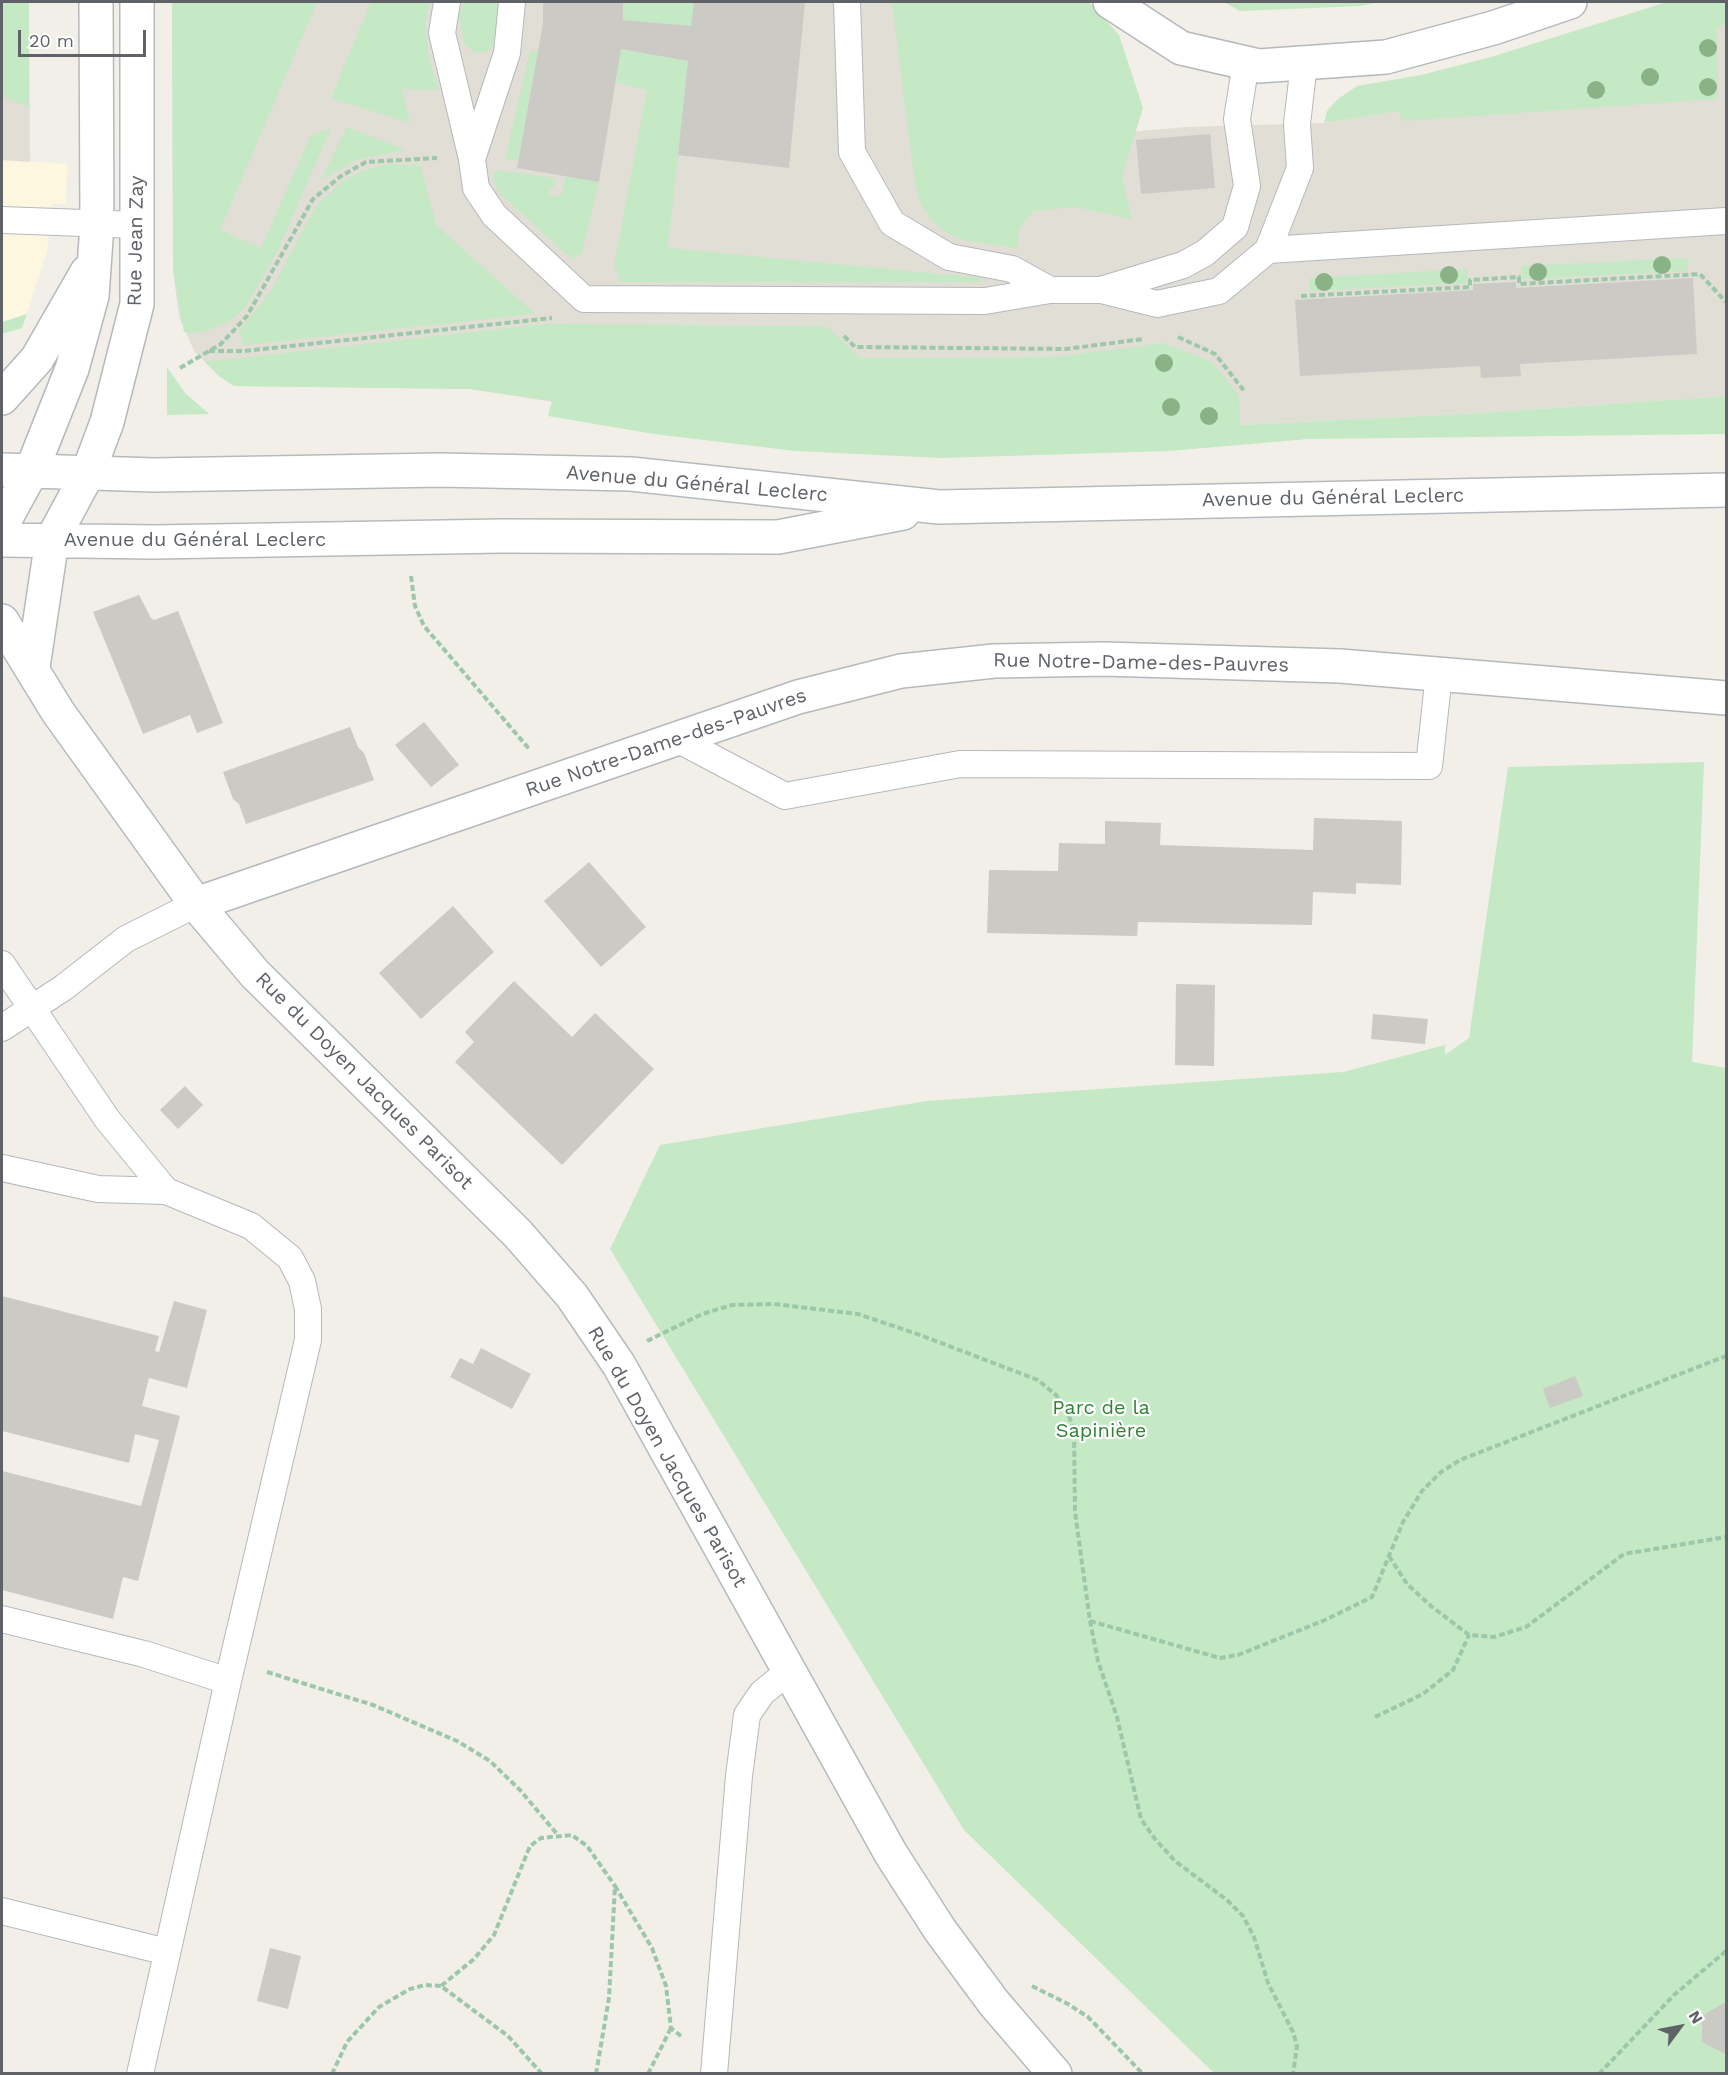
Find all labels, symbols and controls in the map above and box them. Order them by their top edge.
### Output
scale bar [21,18,148,56]
text: 20 m [29,30,74,51]
street label: Rue Jean Zay [123,175,149,307]
street label: Avenue du Général Leclerc [565,461,829,507]
street label: Avenue du Général Leclerc [1202,484,1464,512]
street label: Avenue du Général Leclerc [64,528,326,552]
street label: Rue Notre-Dame-des-Pauvres [993,648,1289,678]
street label: Rue Notre-Dame-des-Pauvres [522,684,810,802]
street label: Rue du Doyen Jacques Parisot [250,967,478,1195]
street label: Rue du Doyen Jacques Parisot [582,1322,752,1592]
park label: Parc de la Sapinière [1052,1396,1150,1443]
north arrow [1650,1997,1710,2057]
text: N [1684,2007,1707,2027]

